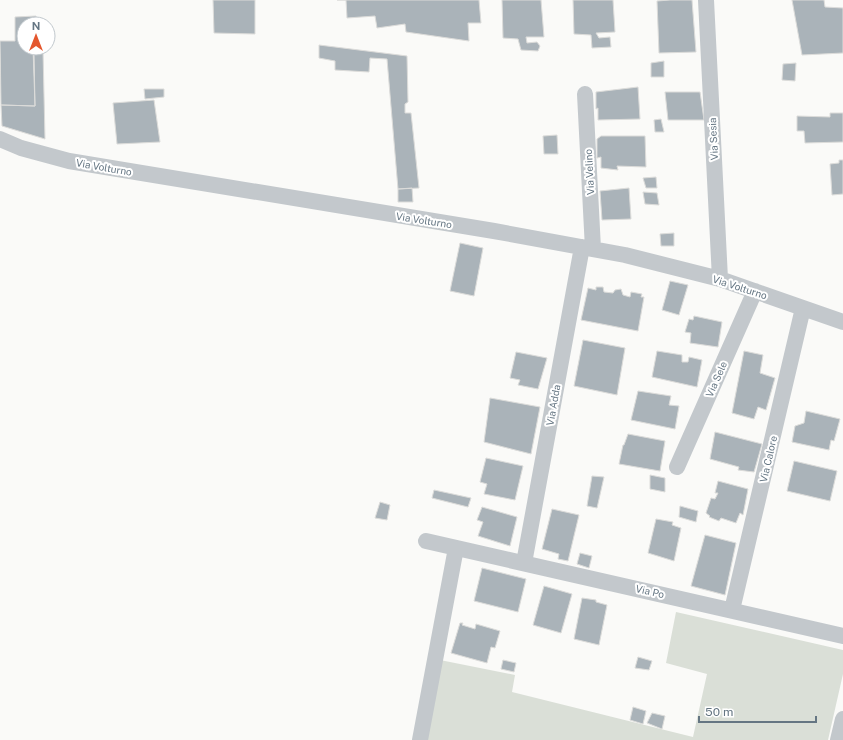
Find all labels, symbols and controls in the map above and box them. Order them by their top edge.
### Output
north arrow [16,16,56,56]
text: N [32,20,40,32]
street label: Via Sesia [706,117,720,161]
street label: Via Velino [582,148,596,195]
street label: Via Volturno [75,156,133,178]
street label: Via Volturno [395,210,453,230]
street label: Via Volturno [711,273,769,302]
street label: Via Sele [703,359,729,399]
street label: Via Adda [543,383,563,427]
street label: Via Calore [757,434,779,483]
street label: Via Po [634,582,666,600]
scale bar [699,698,816,724]
text: 50 m [705,705,733,719]

